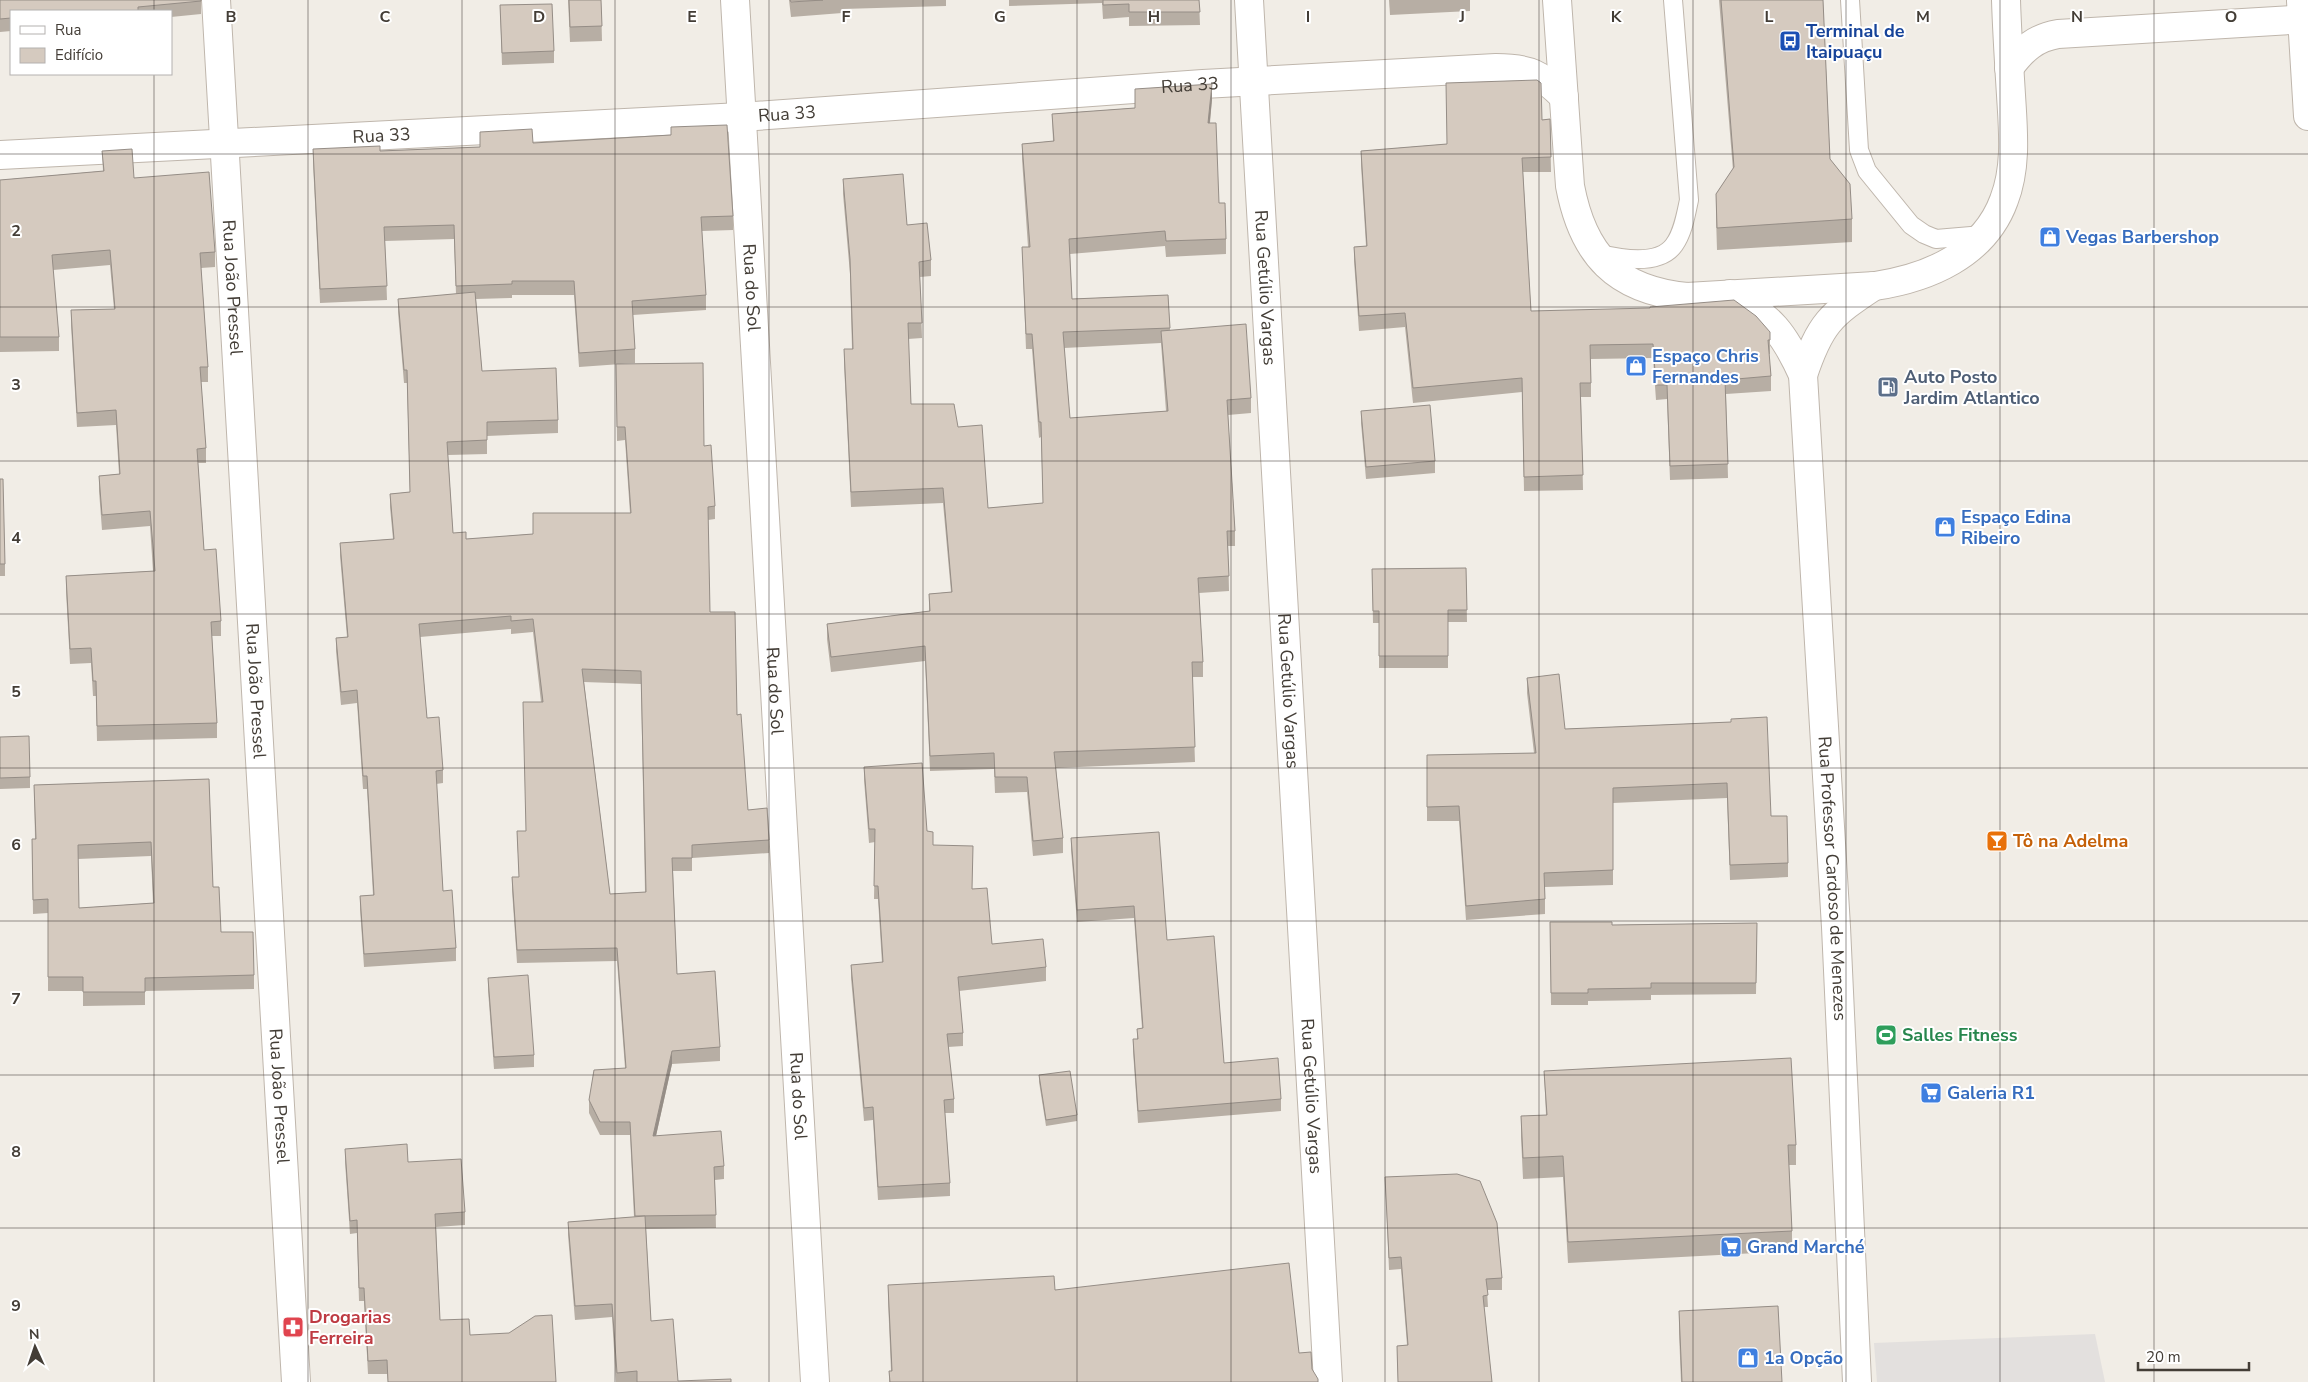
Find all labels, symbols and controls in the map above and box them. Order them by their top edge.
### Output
text: B [225,6,237,28]
text: C [380,6,391,28]
text: D [533,6,545,28]
text: E [687,6,697,28]
text: F [842,6,851,28]
text: G [994,6,1006,28]
text: H [1148,6,1160,28]
text: I [1306,6,1310,28]
text: J [1458,6,1465,28]
text: K [1611,6,1623,28]
text: L [1765,6,1774,28]
text: M [1916,6,1930,28]
text: N [2071,6,2083,28]
text: O [2225,6,2237,28]
legend [10,10,172,75]
place label: Terminal de Itaipuaçu [1806,19,1905,64]
text: Rua [55,20,81,40]
bus stop icon: Terminal de Itaipuaçu [1778,29,1802,53]
text: Edifício [55,45,103,65]
street label: Rua 33 [1160,71,1219,99]
street label: Rua 33 [757,100,817,128]
street label: Rua 33 [352,122,411,149]
street label: Rua Getúlio Vargas [1249,209,1282,366]
street label: Rua João Pressel [217,219,249,357]
text: 2 [11,220,21,242]
shop icon: Vegas Barbershop [2038,225,2062,249]
place label: Vegas Barbershop [2065,225,2219,249]
street label: Rua do Sol [737,243,766,333]
place label: Espaço Chris Fernandes [1652,344,1759,389]
shop icon: Espaço Chris Fernandes [1624,354,1648,378]
place label: Auto Posto Jardim Atlantico [1903,365,2040,410]
text: 3 [11,374,21,396]
fuel station icon: Auto Posto Jardim Atlantico [1876,375,1900,399]
place label: Espaço Edina Ribeiro [1961,505,2071,550]
shop icon: Espaço Edina Ribeiro [1933,515,1957,539]
text: 4 [11,527,21,549]
street label: Rua Getúlio Vargas [1272,612,1305,769]
street label: Rua João Pressel [240,622,272,760]
street label: Rua do Sol [760,646,790,736]
text: 5 [11,681,21,703]
street label: Rua Professor Cardoso de Menezes [1813,735,1852,1021]
bar icon: Tô na Adelma [1985,829,2009,853]
place label: Tô na Adelma [2013,829,2128,853]
text: 6 [11,834,21,856]
text: 7 [11,988,21,1010]
street label: Rua Getúlio Vargas [1295,1018,1328,1175]
sports icon: Salles Fitness [1874,1023,1898,1047]
place label: Salles Fitness [1902,1023,2018,1047]
street label: Rua João Pressel [264,1028,295,1165]
street label: Rua do Sol [784,1052,813,1141]
supermarket icon: Galeria R1 [1919,1081,1943,1105]
place label: Galeria R1 [1947,1081,2035,1105]
text: 8 [11,1141,21,1163]
supermarket icon: Grand Marché [1719,1235,1743,1259]
place label: Grand Marché [1747,1235,1865,1259]
text: 9 [11,1295,21,1317]
place label: Drogarias Ferreira [309,1305,391,1350]
pharmacy icon: Drogarias Ferreira [281,1315,305,1339]
north arrow [10,1322,60,1372]
text: N [29,1325,40,1344]
scale bar [2138,1340,2249,1372]
shop icon: 1a Opção [1736,1346,1760,1370]
place label: 1a Opção [1764,1346,1843,1370]
text: 20 m [2146,1347,2181,1367]

